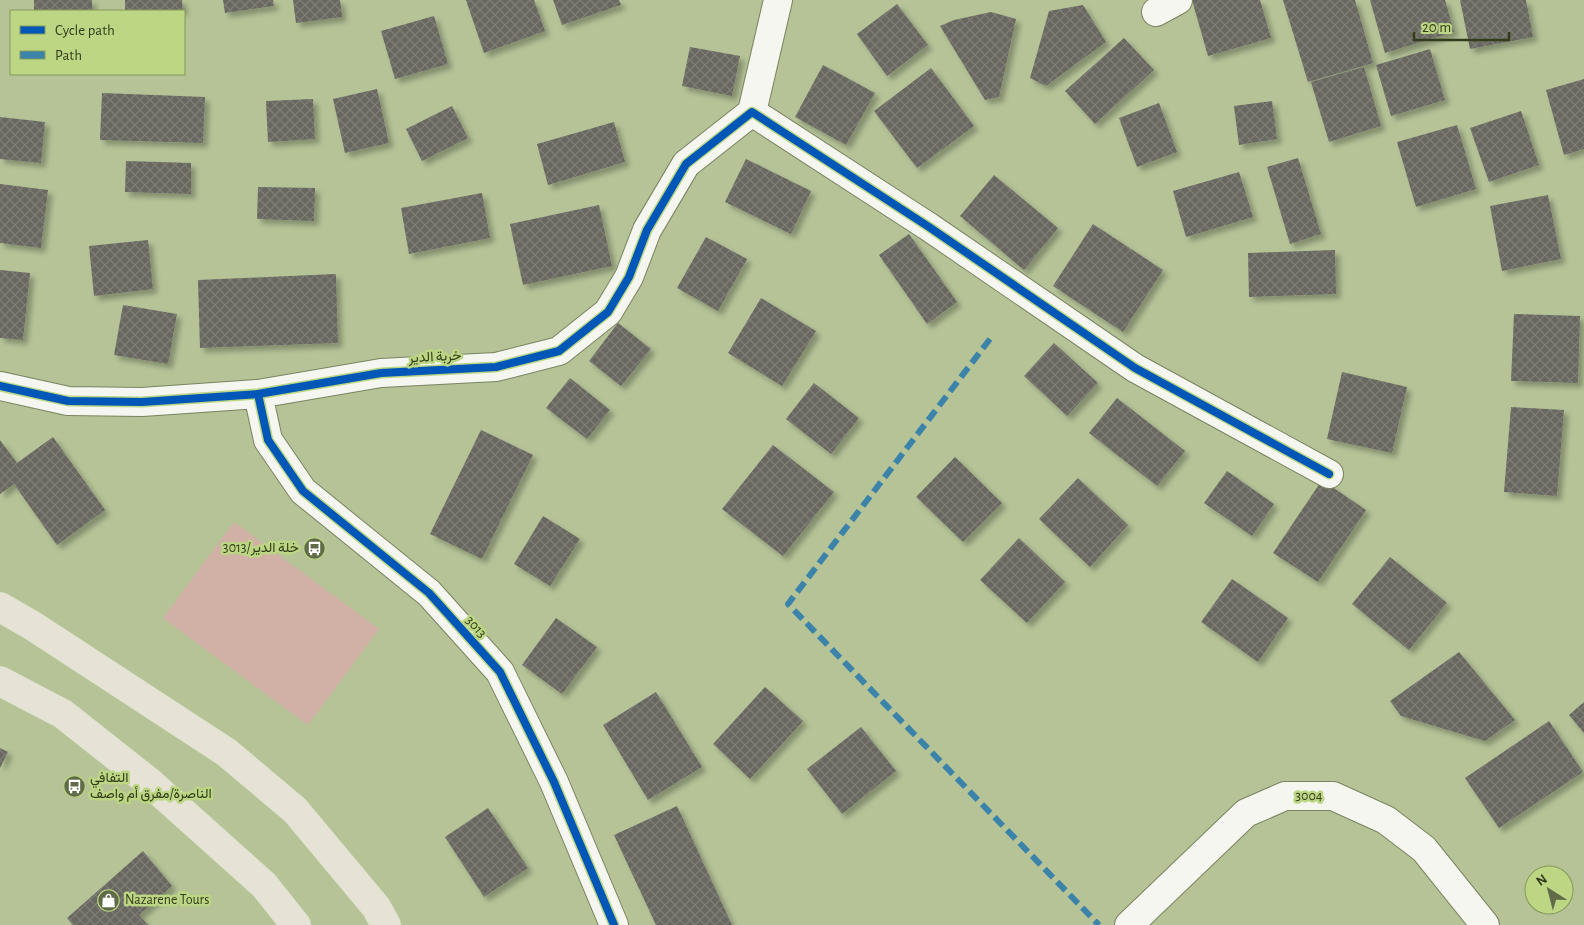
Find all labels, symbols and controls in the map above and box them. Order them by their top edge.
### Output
legend [10,10,185,75]
scale bar [1414,10,1509,42]
text: 20 m [1422,20,1451,35]
text: Cycle path [55,23,115,38]
text: Path [55,48,82,63]
street label: خربة الدير [407,349,462,366]
bus stop icon: 3013/خلة الدير [303,536,327,560]
place label: 3013/خلة الدير [223,541,299,556]
street label: 3013 [463,613,489,641]
place label: التفافي الناصرة/مفرق أم واصف [90,771,212,802]
bus stop icon: التفافي الناصرة/مفرق أم واصف [62,774,86,798]
street label: 3004 [1295,789,1323,803]
north arrow [1524,865,1574,915]
text: N [1534,872,1550,889]
shop icon: Nazarene Tours [97,888,121,912]
place label: Nazarene Tours [125,893,209,907]

